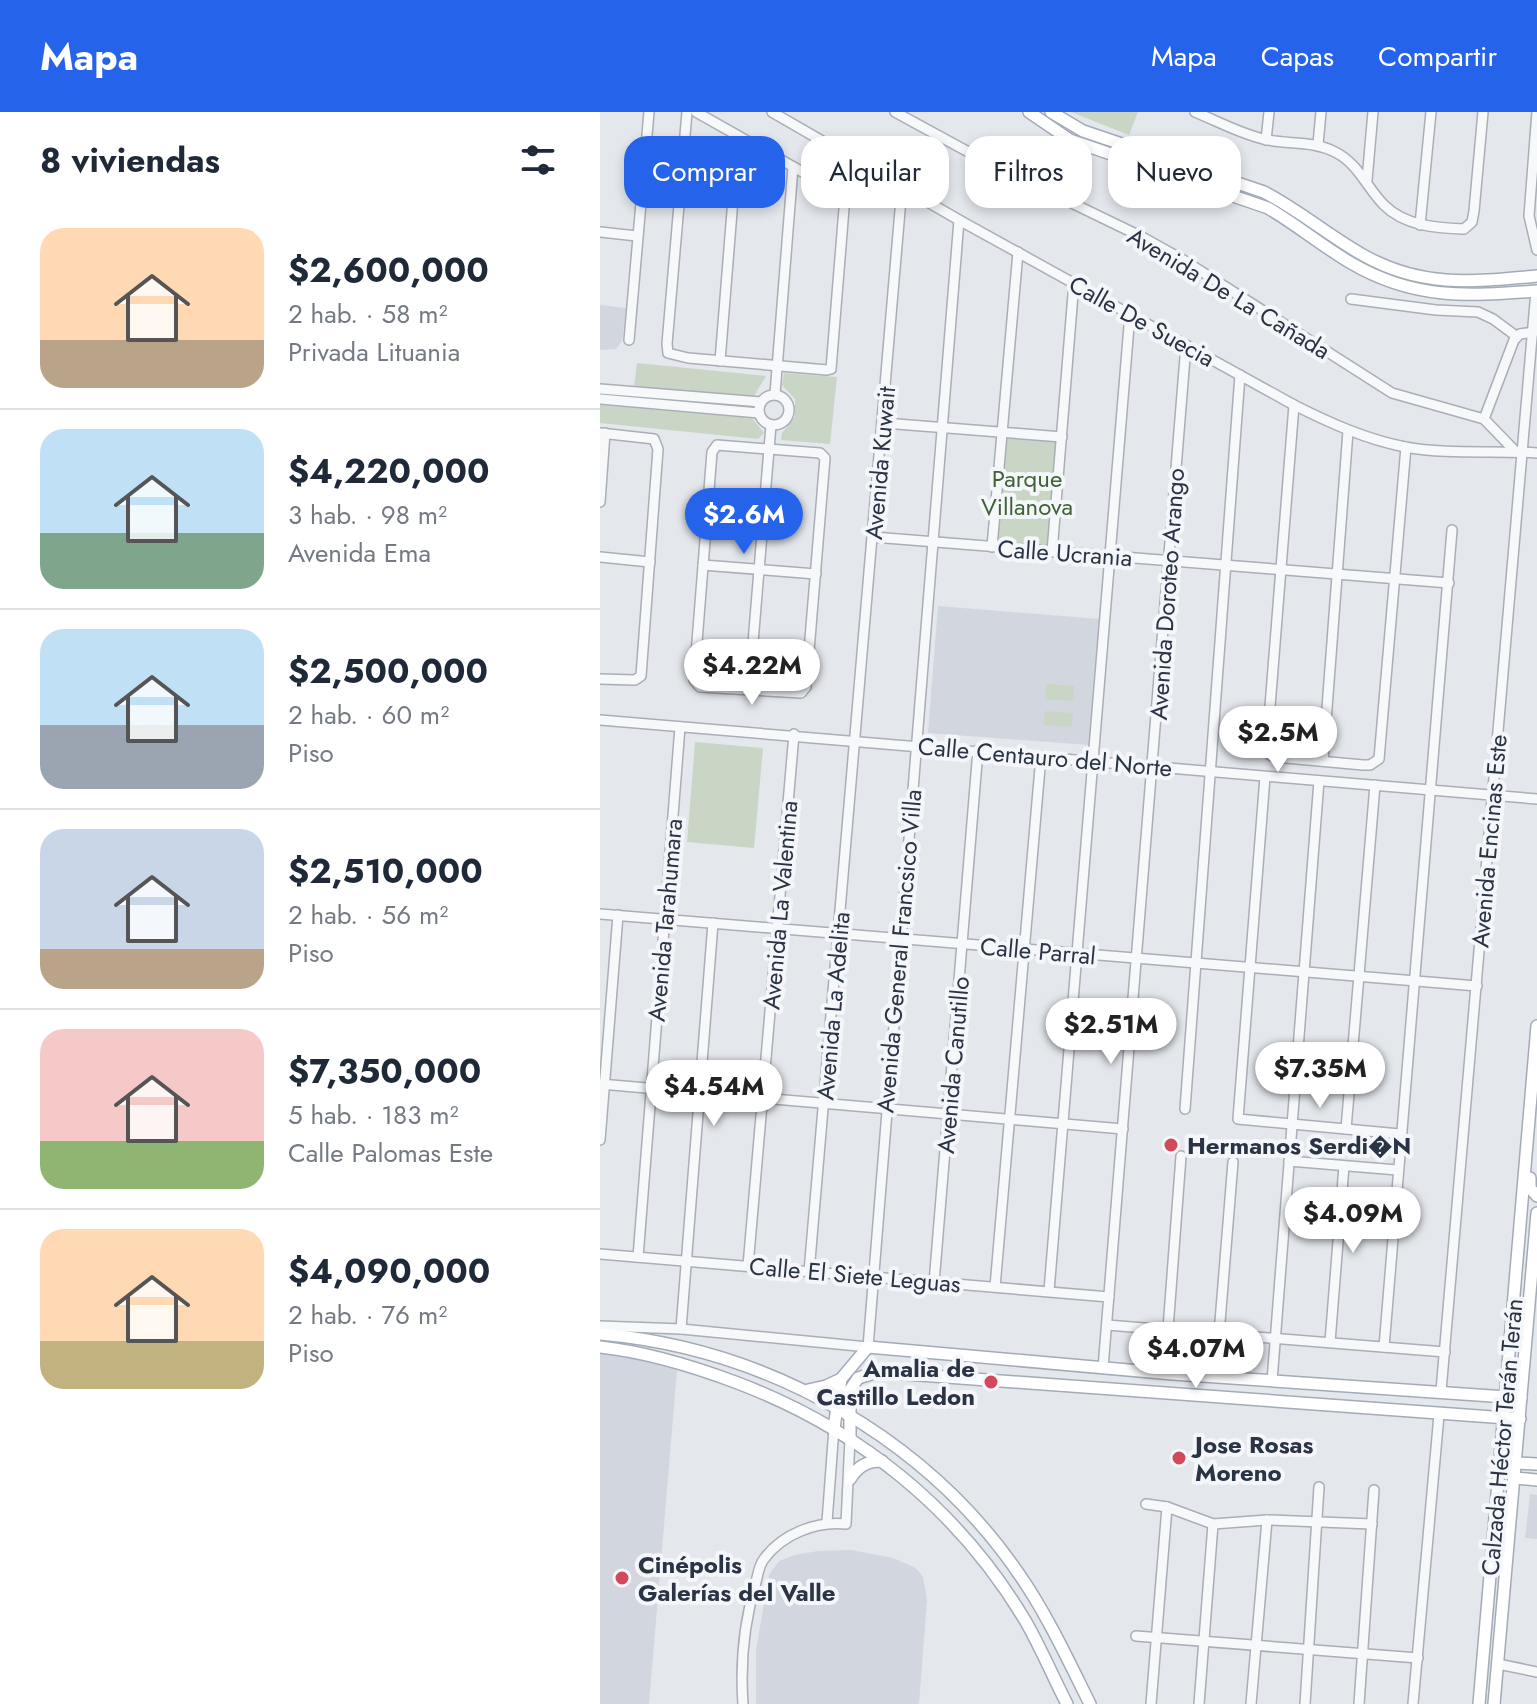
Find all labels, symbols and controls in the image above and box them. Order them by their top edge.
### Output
text: Mapa [40,29,138,84]
text: Mapa [1151,36,1217,77]
text: Capas [1261,36,1334,77]
text: Compartir [1378,36,1497,77]
text: 8 viviendas [40,136,220,185]
chip: Comprar [624,136,785,208]
chip: Alquilar [801,136,949,208]
chip: Filtros [965,136,1092,208]
chip: Nuevo [1108,136,1241,208]
icon: filters [516,138,560,182]
street label: Avenida De La Cañada [1121,218,1337,368]
text: $2,600,000 [288,246,489,295]
icon: home [104,260,200,356]
street label: Calle De Suecia [1063,266,1221,376]
text: 2 hab. · 58 m² [288,295,447,333]
text: Privada Lituania [288,333,460,371]
street label: Avenida Kuwait [856,385,904,541]
text: $4,220,000 [288,447,490,496]
icon: home [104,461,200,557]
park label: Parque Villanova [981,461,1073,524]
street label: Avenida Doroteo Arango [1141,467,1193,721]
pin: $2.6M [688,488,800,556]
text: $2.6M [703,495,785,533]
text: 3 hab. · 98 m² [288,496,447,534]
street label: Calle Ucrania [996,531,1134,575]
text: Avenida Ema [288,534,431,572]
pin: $4.22M [687,639,817,707]
text: $4.22M [702,646,802,684]
text: $2,500,000 [288,647,488,696]
icon: home [104,661,200,757]
text: 2 hab. · 60 m² [288,696,449,734]
pin: $2.5M [1222,706,1334,774]
text: $2.5M [1237,713,1319,751]
street label: Calle Centauro del Norte [917,728,1173,786]
street label: Avenida Encinas Este [1462,733,1516,949]
text: Piso [288,734,334,772]
street label: Avenida General Francsico Villa [867,788,931,1114]
street label: Avenida La Valentina [753,799,807,1011]
street label: Avenida Tarahumara [639,817,691,1023]
text: $2,510,000 [288,847,483,896]
icon: home [104,861,200,957]
text: 2 hab. · 56 m² [288,896,448,934]
street label: Avenida La Adelita [807,910,859,1102]
street label: Calle Parral [979,929,1097,973]
text: Piso [288,934,334,972]
street label: Avenida Canutillo [928,975,978,1155]
pin: $2.51M [1046,998,1176,1066]
text: $2.51M [1064,1005,1158,1043]
pin: $7.35M [1255,1042,1385,1110]
text: $7,350,000 [288,1047,481,1096]
text: $7.35M [1273,1049,1367,1087]
pin: $4.54M [649,1060,779,1128]
icon: home [104,1061,200,1157]
text: $4.54M [664,1067,764,1105]
text: 5 hab. · 183 m² [288,1096,459,1134]
place label: Hermanos Serdi�N [1187,1128,1411,1163]
text: Calle Palomas Este [288,1134,493,1172]
marker: Hermanos Serdi�N [1162,1136,1180,1154]
pin: $4.09M [1288,1187,1418,1255]
text: $4.09M [1303,1194,1403,1232]
text: $4,090,000 [288,1247,490,1296]
street label: Calle El Siete Leguas [748,1248,962,1302]
icon: home [104,1261,200,1357]
text: 2 hab. · 76 m² [288,1296,447,1334]
street label: Calzada Héctor Terán Terán [1472,1297,1532,1577]
pin: $4.07M [1131,1322,1261,1390]
text: $4.07M [1147,1329,1245,1367]
text: Piso [288,1334,334,1372]
place label: Amalia de Castillo Ledon [817,1351,975,1414]
marker: Amalia de Castillo Ledon [982,1373,1000,1391]
place label: Jose Rosas Moreno [1191,1427,1314,1490]
marker: Jose Rosas Moreno [1170,1449,1188,1467]
place label: Cinépolis Galerías del Valle [638,1547,835,1610]
marker: Cinépolis Galerías del Valle [613,1569,631,1587]

